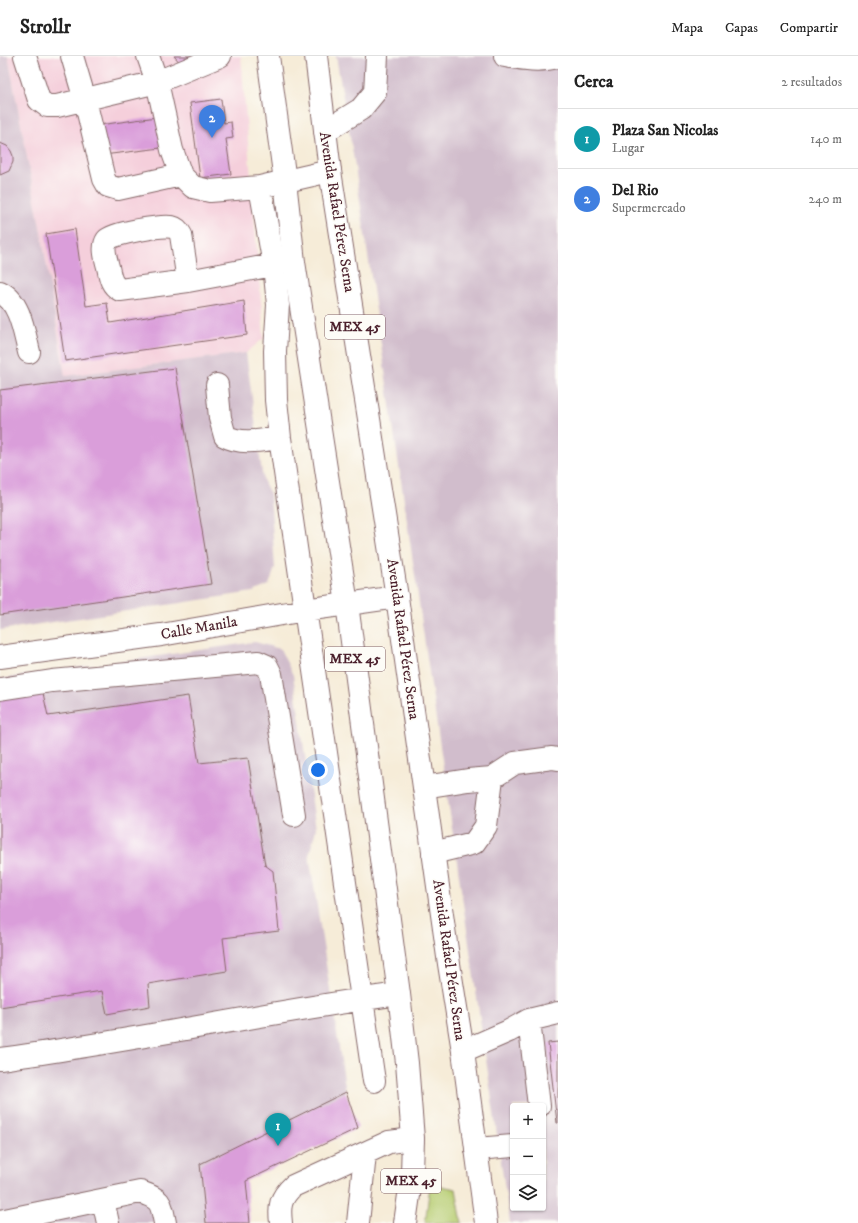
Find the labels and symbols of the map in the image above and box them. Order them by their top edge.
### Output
pin: 2 [199,105,225,138]
street label: Avenida Rafael Pérez Serna [315,130,359,294]
road number: MEX 45 [325,315,385,339]
street label: Avenida Rafael Pérez Serna [382,557,424,721]
street label: Calle Manila [159,612,239,644]
road number: MEX 45 [325,647,385,671]
your location [308,760,328,780]
street label: Avenida Rafael Pérez Serna [428,878,470,1042]
pin: 1 [265,1113,291,1146]
road number: MEX 45 [381,1169,441,1193]

